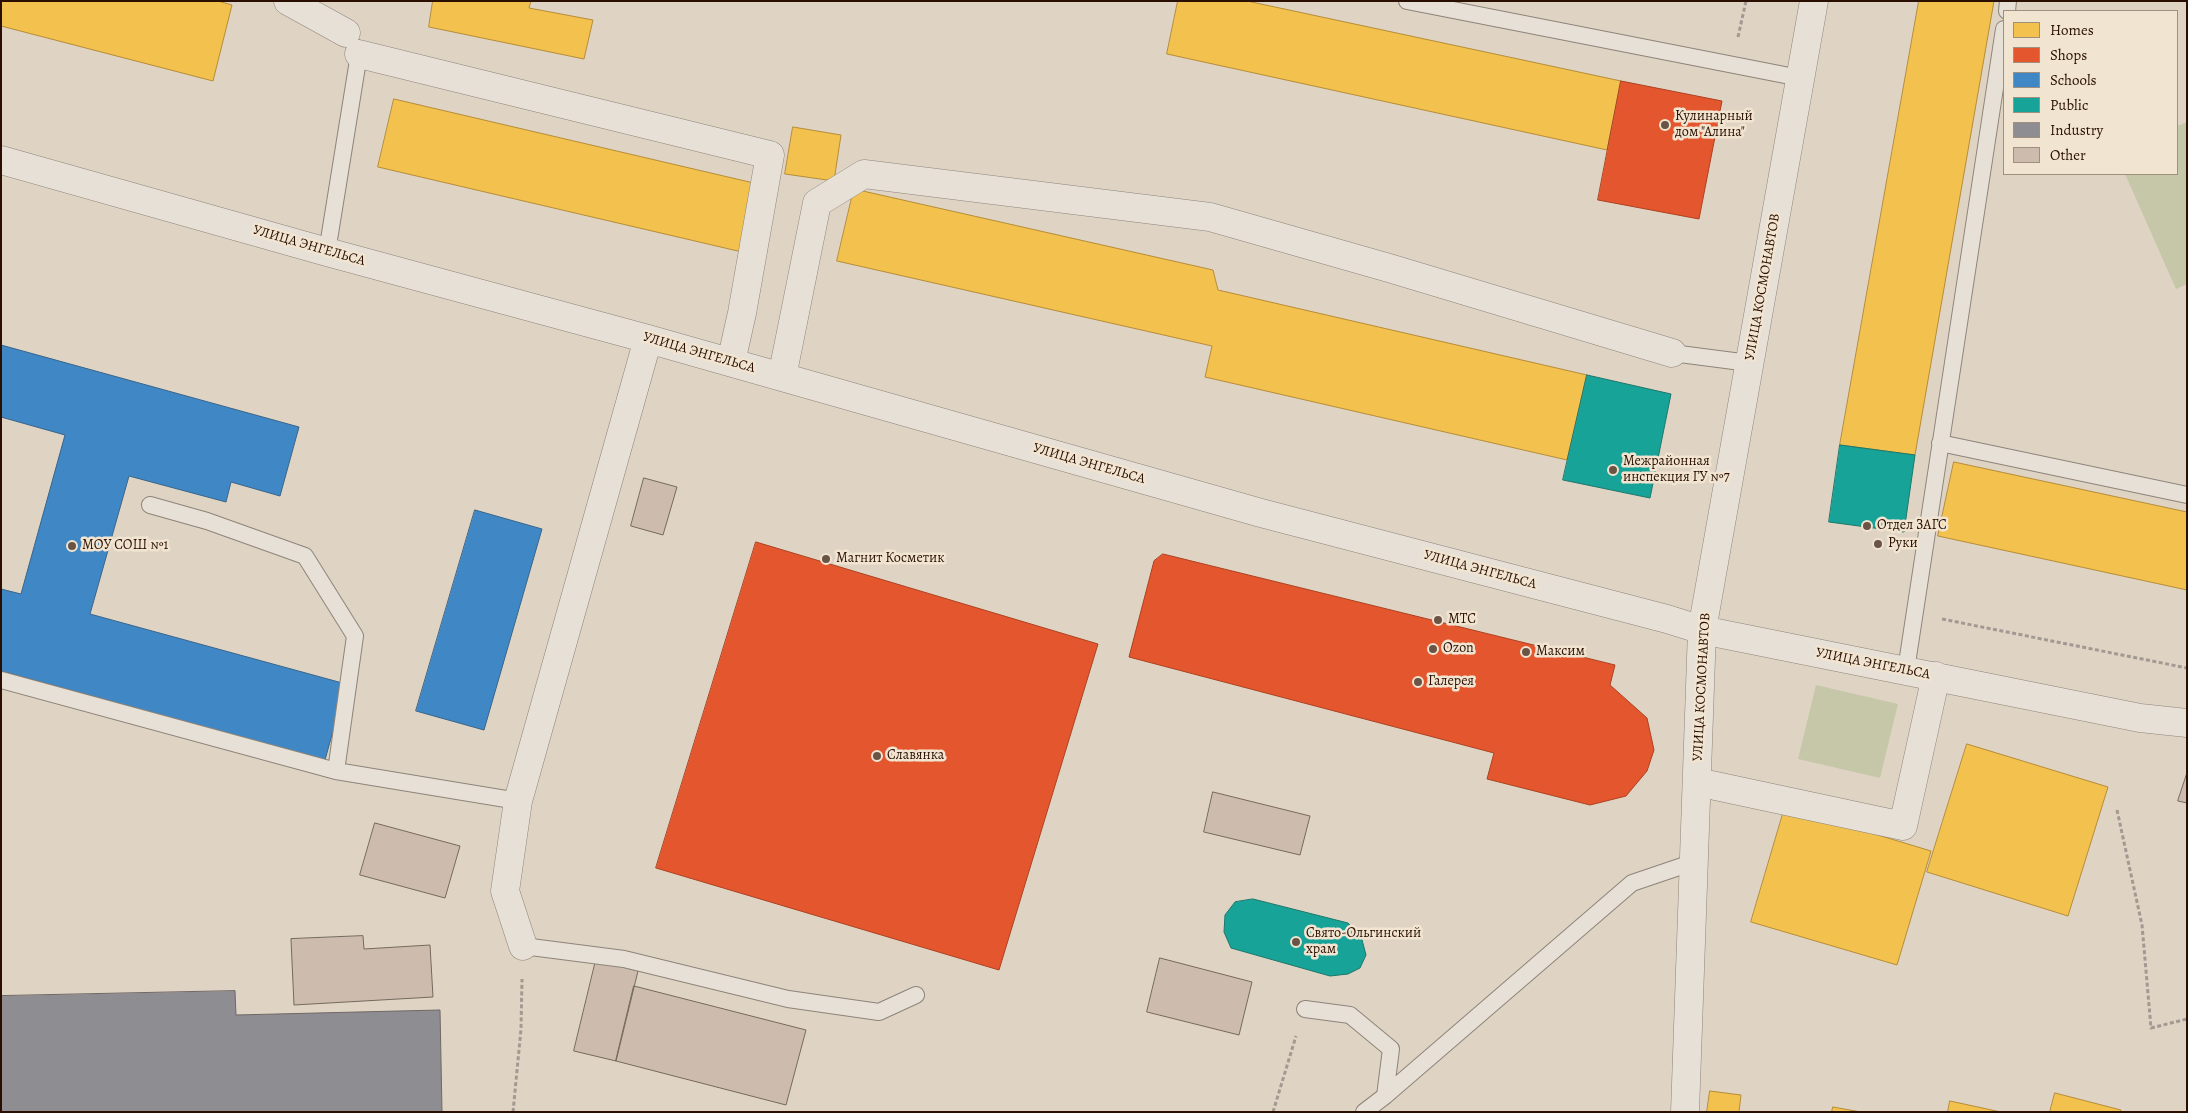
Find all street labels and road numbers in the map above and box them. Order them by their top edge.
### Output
street label: УЛИЦА КОСМОНАВТОВ [1742,212,1784,362]
street label: УЛИЦА ЭНГЕЛЬСА [251,222,367,270]
street label: УЛИЦА ЭНГЕЛЬСА [641,329,757,377]
street label: УЛИЦА ЭНГЕЛЬСА [1031,440,1147,488]
street label: УЛИЦА ЭНГЕЛЬСА [1422,547,1538,593]
street label: УЛИЦА КОСМОНАВТОВ [1690,612,1714,762]
street label: УЛИЦА ЭНГЕЛЬСА [1814,645,1932,683]

